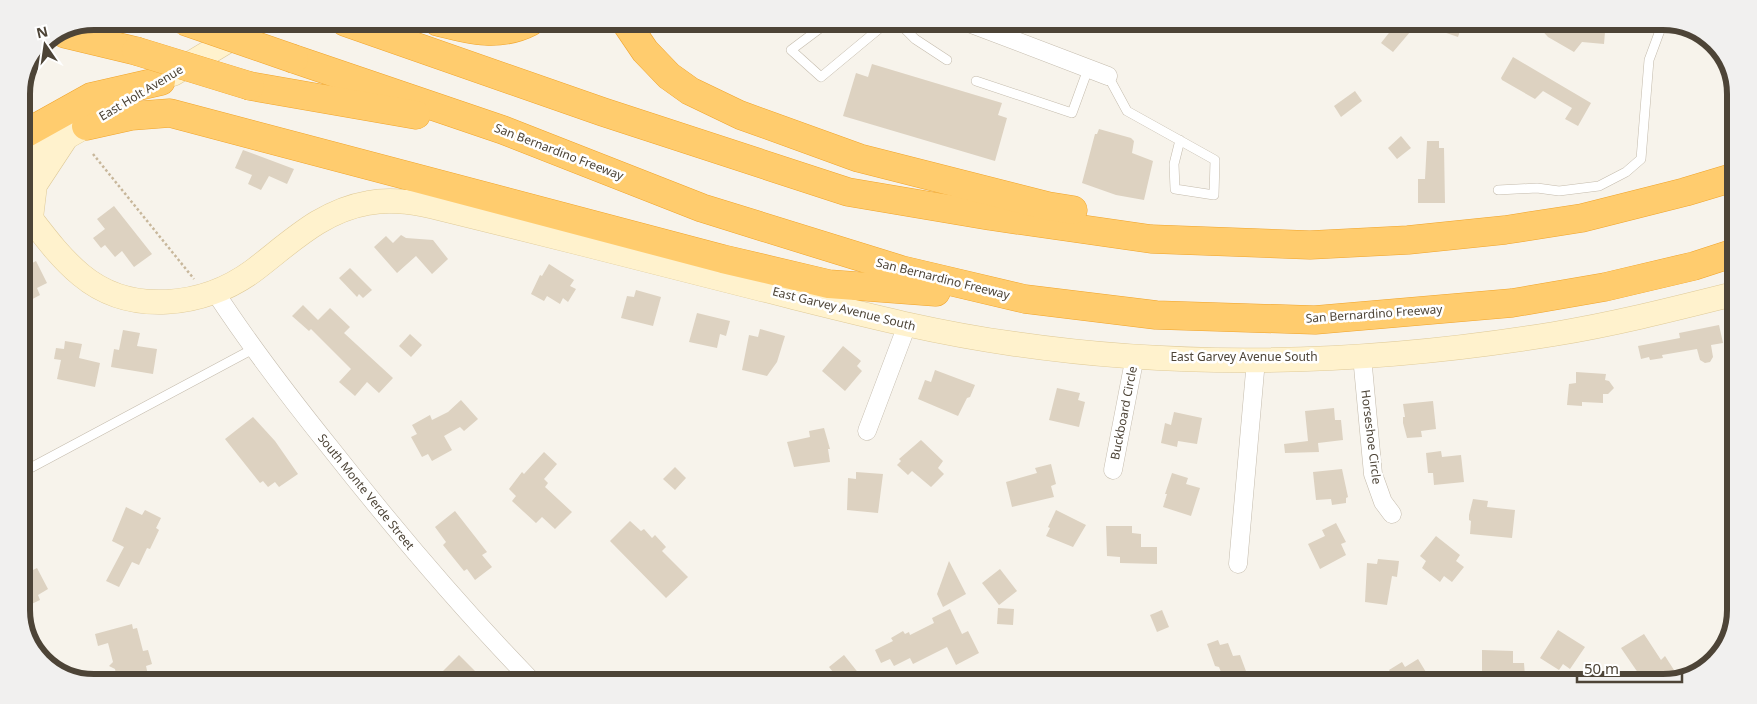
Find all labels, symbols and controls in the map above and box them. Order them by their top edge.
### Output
north arrow [20,20,70,70]
text: N [34,21,50,42]
street label: East Holt Avenue [95,61,186,124]
street label: San Bernardino Freeway [492,119,627,184]
street label: San Bernardino Freeway [875,254,1013,304]
street label: East Garvey Avenue South [771,282,918,335]
street label: San Bernardino Freeway [1305,300,1444,327]
street label: East Garvey Avenue South [1170,348,1318,365]
street label: Buckboard Circle [1106,364,1141,461]
street label: Horseshoe Circle [1357,389,1386,485]
street label: South Monte Verde Street [314,430,419,554]
scale bar [1577,652,1682,684]
text: 50 m [1584,658,1619,678]

